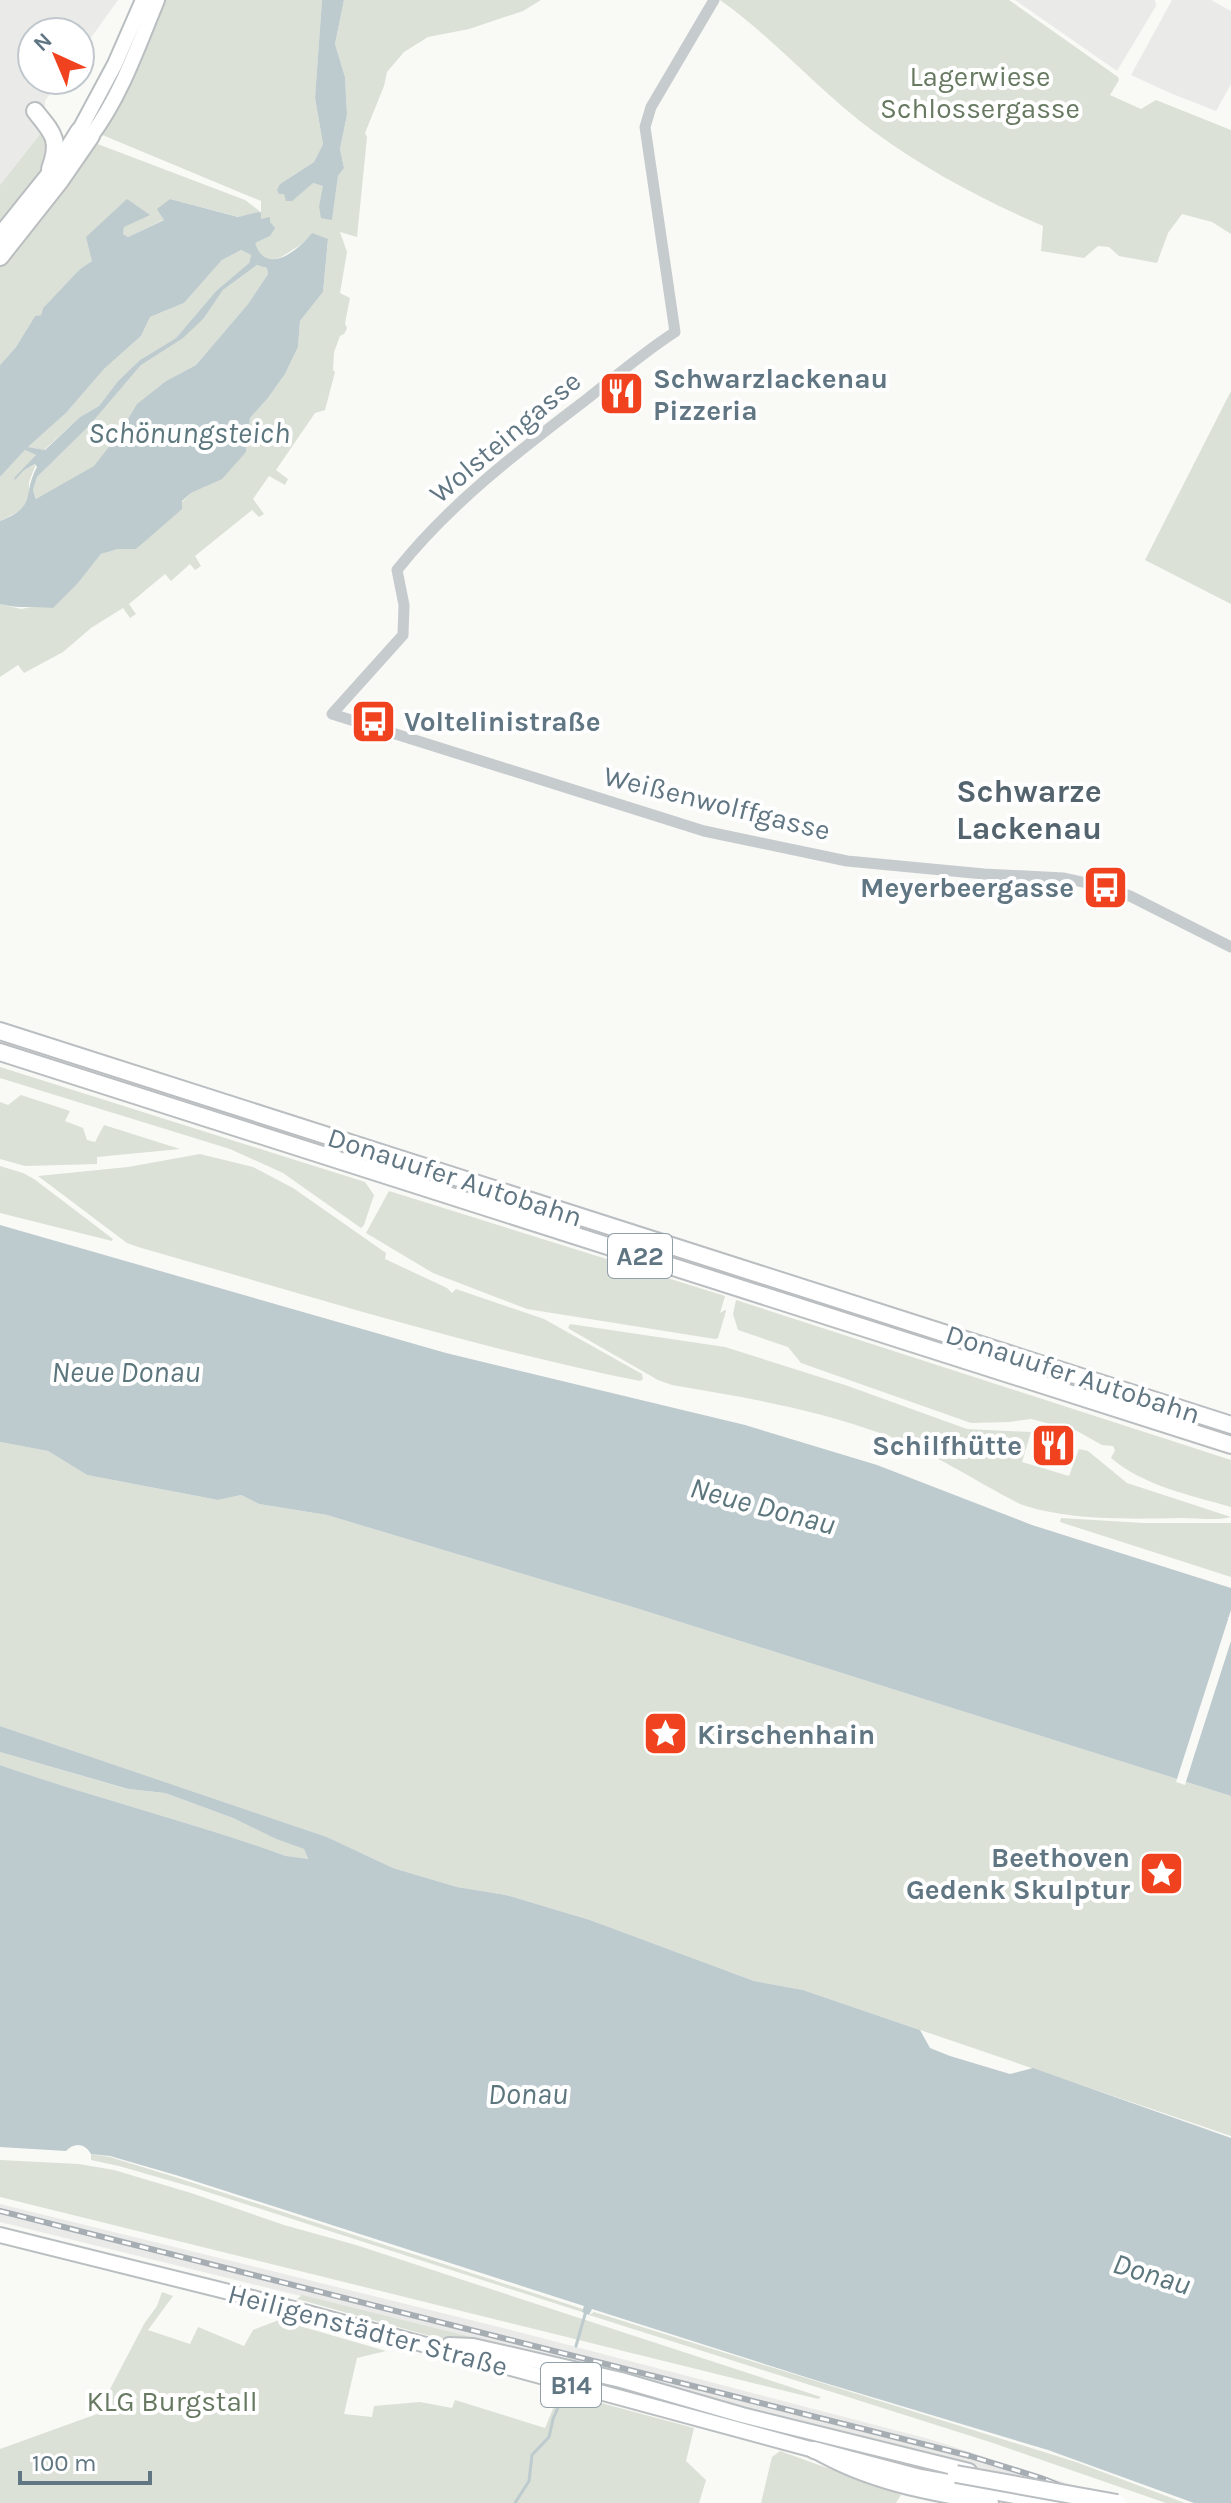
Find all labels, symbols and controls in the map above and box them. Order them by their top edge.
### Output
north arrow [16,16,96,96]
text: N [28,27,58,57]
park label: Lagerwiese Schlossergasse [880,60,1080,125]
place label: Schwarzlackenau Pizzeria [653,362,888,427]
street label: Wolsteingasse [423,364,587,510]
restaurant icon: Schwarzlackenau Pizzeria [598,370,646,418]
water label: Schönungsteich [88,415,290,451]
bus stop icon: Voltelinistraße [349,697,397,745]
place label: Voltelinistraße [404,705,601,738]
street label: Weißenwolffgasse [600,759,834,847]
district label: Schwarze Lackenau [956,773,1102,847]
bus stop icon: Meyerbeergasse [1081,863,1129,911]
place label: Meyerbeergasse [860,871,1074,904]
street label: Donauufer Autobahn [324,1120,586,1234]
road number: A22 [608,1234,672,1278]
street label: Donauufer Autobahn [942,1317,1204,1431]
water label: Neue Donau [51,1354,201,1390]
restaurant icon: Schilfhütte [1029,1421,1077,1469]
place label: Schilfhütte [872,1429,1022,1462]
water label: Neue Donau [686,1469,840,1543]
place icon: Kirschenhain [642,1710,690,1758]
place label: Kirschenhain [697,1718,875,1751]
place label: Beethoven Gedenk Skulptur [906,1841,1130,1906]
place icon: Beethoven Gedenk Skulptur [1137,1849,1185,1897]
water label: Donau [488,2076,568,2112]
water label: Donau [1108,2245,1196,2303]
street label: Heiligenstädter Straße [225,2277,511,2383]
road number: B14 [541,2363,601,2407]
park label: KLG Burgstall [87,2385,257,2418]
scale bar [20,2435,150,2485]
text: 100 m [32,2449,97,2477]

